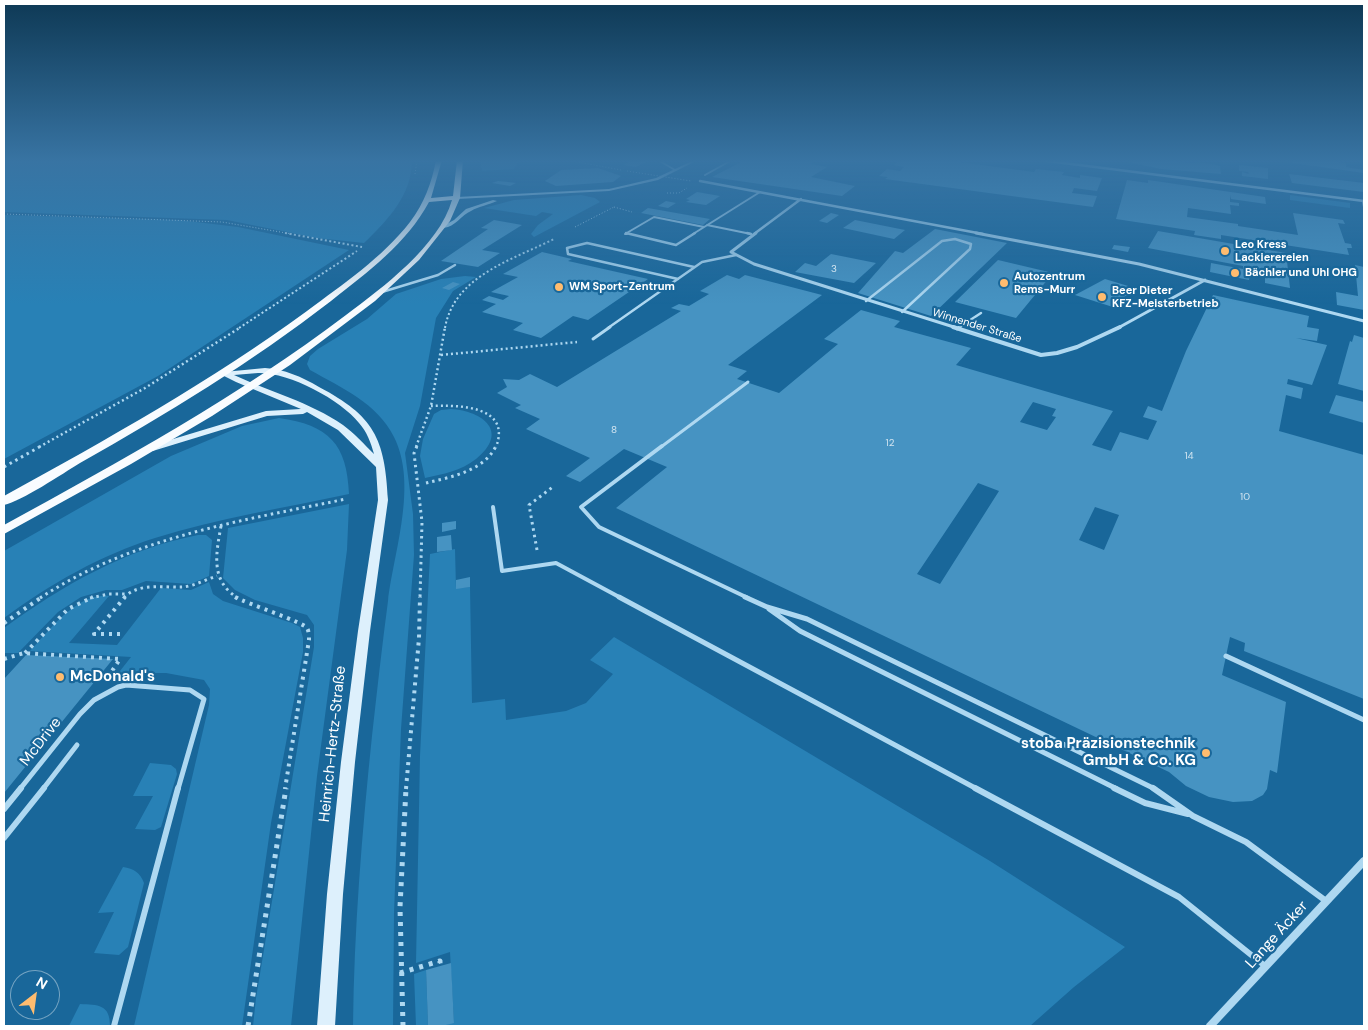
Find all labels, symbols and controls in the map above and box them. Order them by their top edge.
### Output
place label: Leo Kress Lackierereien [1235,238,1309,264]
marker: Leo Kress Lackierereien [1219,245,1231,257]
house number: 3 [831,263,837,275]
place label: Bächler und Uhl OHG [1245,266,1357,280]
marker: Bächler und Uhl OHG [1229,267,1241,279]
place label: Autozentrum Rems-Murr [1014,270,1085,296]
marker: Autozentrum Rems-Murr [998,277,1010,289]
place label: WM Sport-Zentrum [569,280,675,294]
marker: WM Sport-Zentrum [553,281,565,293]
place label: Beer Dieter KFZ-Meisterbetrieb [1112,284,1219,310]
marker: Beer Dieter KFZ-Meisterbetrieb [1096,291,1108,303]
street label: Winnender Straße [931,306,1023,346]
house number: 8 [611,424,617,436]
house number: 12 [886,437,894,449]
house number: 14 [1184,450,1194,462]
house number: 10 [1240,491,1250,503]
street label: Heinrich-Hertz-Straße [316,665,350,823]
place label: McDonald's [70,668,155,686]
marker: McDonald's [54,671,66,683]
street label: McDrive [16,714,66,770]
place label: stoba Präzisionstechnik GmbH & Co. KG [1021,735,1196,770]
marker: stoba Präzisionstechnik GmbH & Co. KG [1200,747,1212,759]
street label: Lange Äcker [1242,898,1312,972]
north arrow [10,970,60,1020]
text: N [33,973,51,993]

